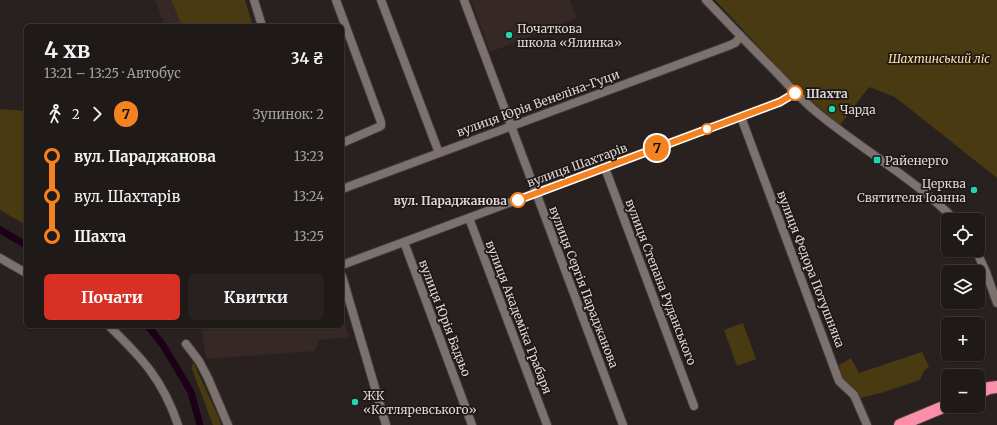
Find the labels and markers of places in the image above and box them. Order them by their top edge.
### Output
place label: Початкова школа «Ялинка» [517,21,622,50]
marker: Початкова школа «Ялинка» [504,30,514,40]
marker: Шахта [787,85,803,101]
place label: Шахта [806,86,848,101]
place label: Чарда [840,102,876,117]
marker: Чарда [827,104,837,114]
unlabelled marker [701,123,713,135]
place label: Райенерго [885,153,948,168]
marker: Райенерго [872,155,882,165]
place label: Церква Святителя Іоанна [857,176,967,205]
marker: Церква Святителя Іоанна [969,185,979,195]
marker: вул. Параджанова [510,192,526,208]
place label: вул. Параджанова [394,193,507,208]
place label: ЖК «Котляревського» [363,388,477,417]
marker: ЖК «Котляревського» [350,397,360,407]

